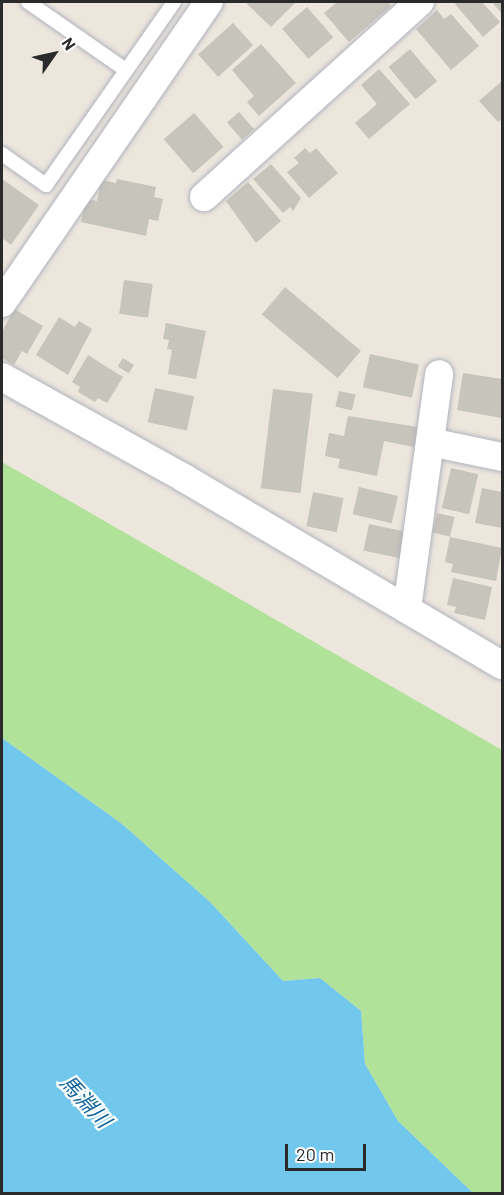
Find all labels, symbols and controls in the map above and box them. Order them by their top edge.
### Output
north arrow [24,24,84,84]
text: N [58,34,80,53]
water label: 馬淵川 [55,1069,117,1133]
scale bar [288,1132,369,1170]
text: 20 m [296,1143,334,1165]

